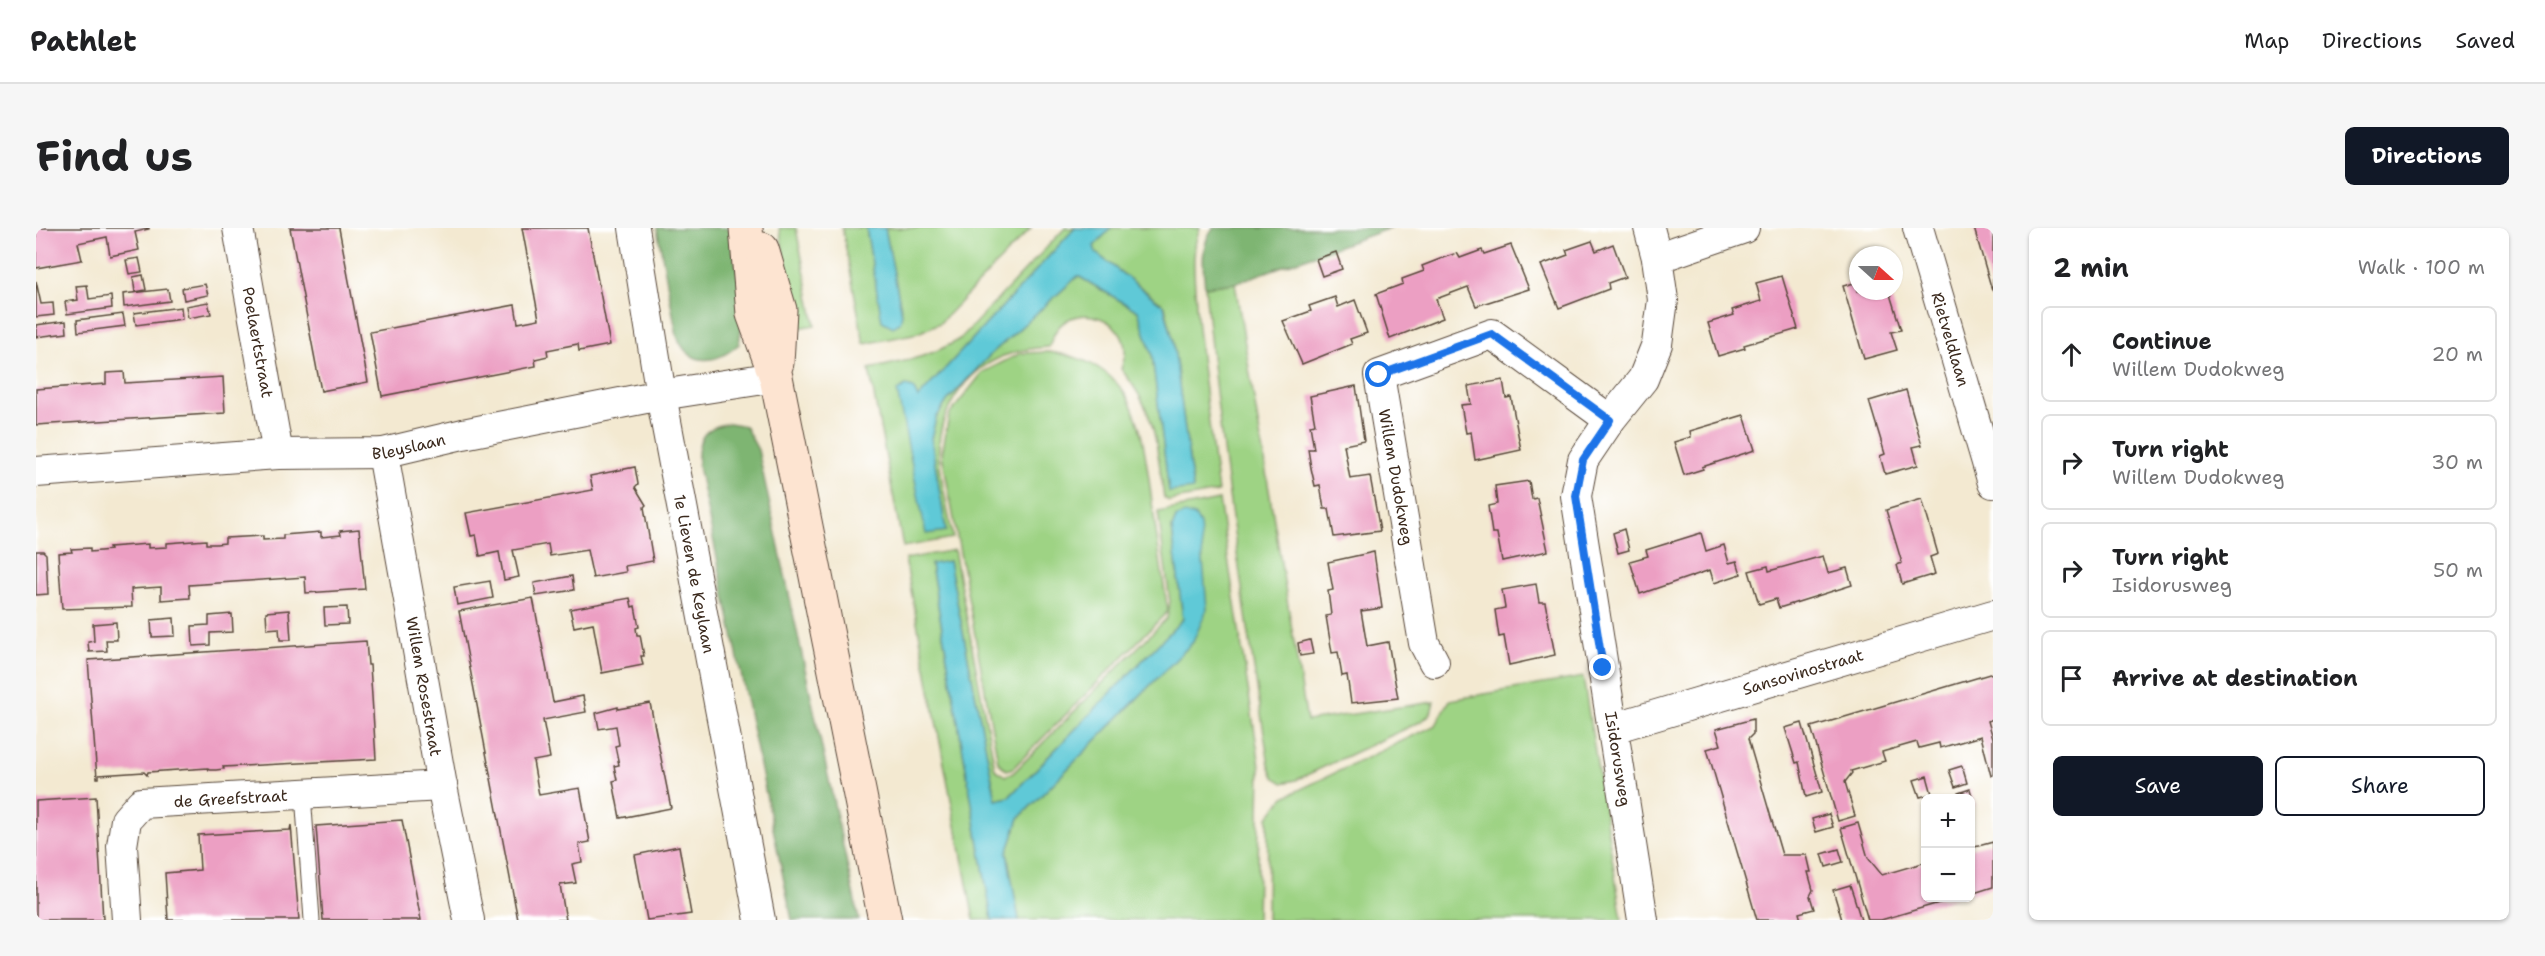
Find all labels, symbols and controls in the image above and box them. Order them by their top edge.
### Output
text: Pathlet [30,22,137,60]
text: Map [2244,27,2289,55]
text: Directions [2322,27,2422,55]
text: Saved [2455,27,2515,55]
button: Directions [2345,127,2509,185]
text: Find us [36,128,193,184]
north arrow [1849,246,1903,300]
text: 2 min [2053,250,2129,285]
text: Walk · 100 m [2358,254,2485,280]
street label: Poelaertstraat [238,285,278,399]
street label: Rietveldlaan [1927,290,1975,389]
text: Continue [2112,327,2212,356]
icon: ahead [2055,338,2088,371]
text: 20 m [2432,341,2483,367]
text: Willem Dudokweg [2112,356,2284,382]
route start [1365,361,1391,387]
street label: Willem Dudokweg [1374,407,1418,547]
street label: Bleyslaan [372,428,448,464]
text: Turn right [2112,435,2229,464]
icon: right [2055,446,2088,479]
text: 30 m [2431,449,2483,475]
text: Willem Dudokweg [2112,464,2284,490]
street label: 1e Lieven de Keylaan [669,492,720,655]
text: Turn right [2112,543,2229,572]
icon: right [2055,554,2088,587]
text: 50 m [2433,557,2483,583]
text: Isidorusweg [2112,572,2232,598]
street label: Willem Rosestraat [402,615,447,758]
street label: Sansovinostraat [1740,644,1866,699]
route end [1589,654,1615,680]
icon: arrive [2055,662,2088,695]
text: Arrive at destination [2112,664,2358,693]
street label: Isidorusweg [1600,710,1636,808]
button: Save [2053,756,2263,816]
button: Share [2275,756,2485,816]
street label: de Greefstraat [173,784,288,812]
map controls [1921,794,1975,902]
button: + [1921,794,1975,848]
button: − [1921,848,1975,902]

